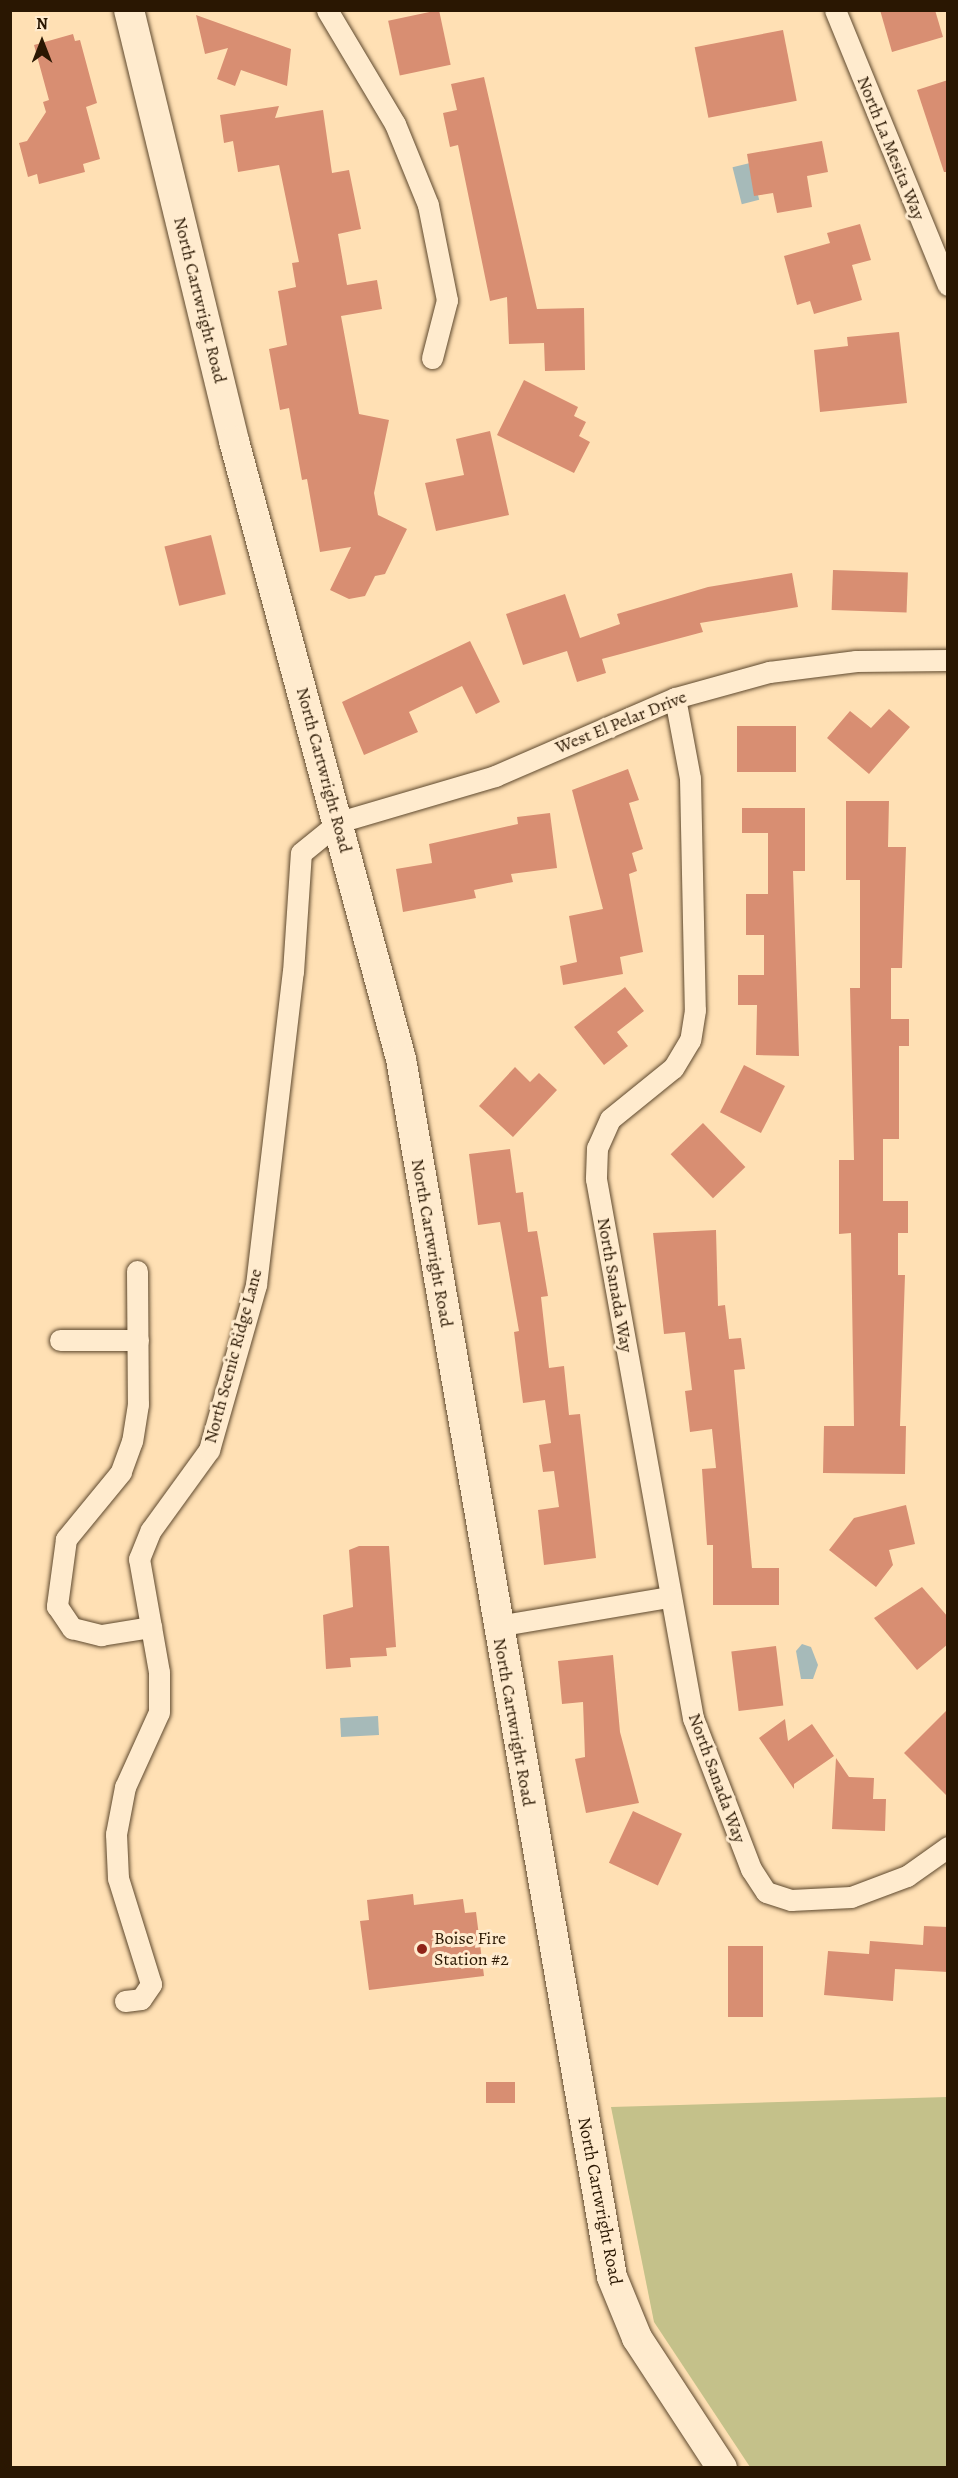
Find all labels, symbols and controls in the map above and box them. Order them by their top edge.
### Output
north arrow [12,12,72,72]
text: N [36,13,48,35]
street label: North La Mesita Way [852,73,930,223]
street label: North Cartwright Road [169,215,231,385]
street label: North Cartwright Road [292,685,356,855]
street label: West El Pelar Drive [552,686,690,758]
street label: North Cartwright Road [407,1157,457,1329]
street label: North Sanada Way [593,1216,637,1354]
street label: North Scenic Ridge Lane [199,1266,267,1446]
street label: North Cartwright Road [489,1636,539,1808]
street label: North Sanada Way [684,1710,750,1846]
place label: Boise Fire Station #2 [434,1928,509,1970]
marker: Boise Fire Station #2 [415,1942,429,1956]
street label: North Cartwright Road [573,2115,627,2287]

